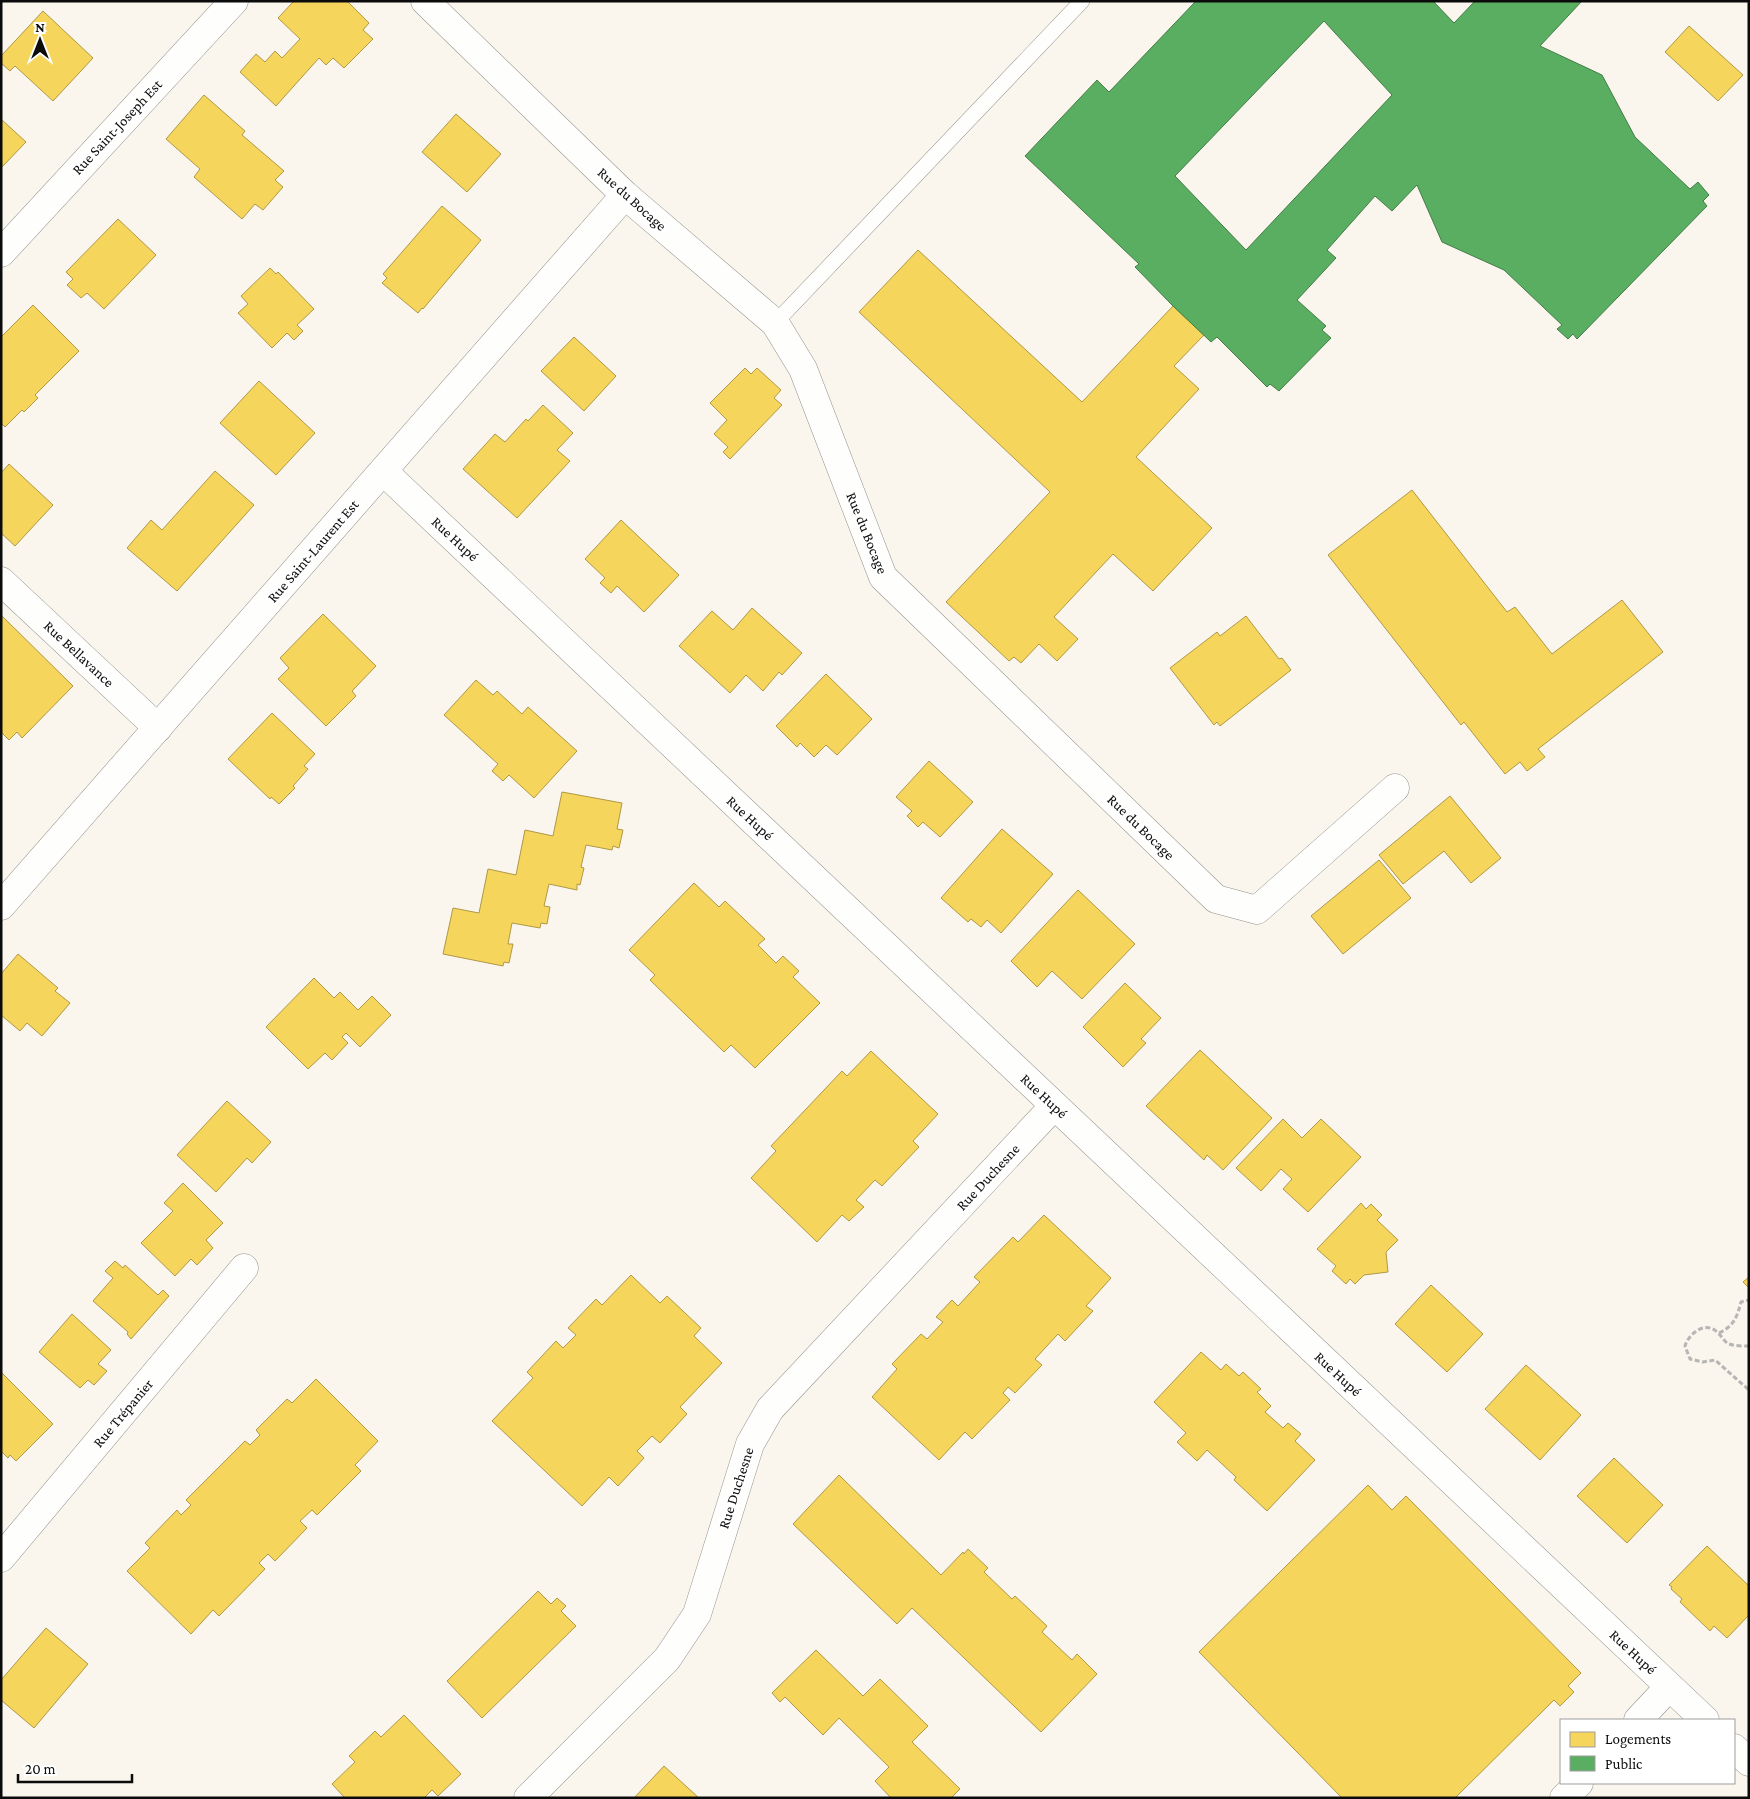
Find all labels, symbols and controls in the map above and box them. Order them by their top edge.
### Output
north arrow [15,15,65,65]
text: N [35,19,45,35]
street label: Rue Saint-Joseph Est [69,75,167,178]
street label: Rue du Bocage [594,164,670,235]
street label: Rue du Bocage [842,490,891,577]
street label: Rue Saint-Laurent Est [264,496,363,606]
street label: Rue Hupé [428,513,482,566]
street label: Rue Bellavance [41,618,118,691]
street label: Rue du Bocage [1104,791,1178,864]
street label: Rue Hupé [723,792,777,845]
street label: Rue Hupé [1017,1070,1071,1123]
street label: Rue Duchesne [953,1140,1023,1213]
street label: Rue Hupé [1311,1348,1365,1401]
street label: Rue Trépanier [90,1375,157,1451]
street label: Rue Duchesne [715,1445,757,1531]
street label: Rue Hupé [1606,1626,1660,1679]
legend [1560,1719,1735,1784]
text: Logements [1605,1731,1671,1748]
scale bar [18,1752,131,1784]
text: Public [1605,1756,1643,1772]
text: 20 m [25,1761,56,1777]

